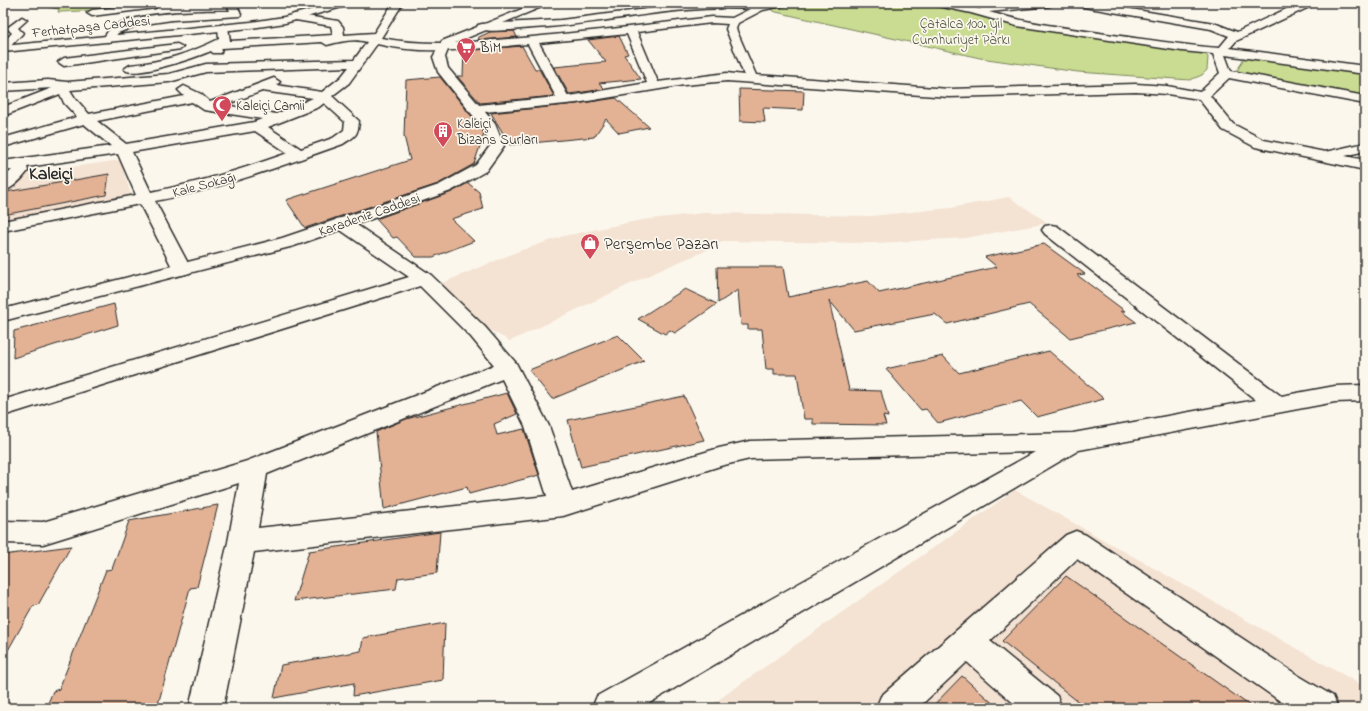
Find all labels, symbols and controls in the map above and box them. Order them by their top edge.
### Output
street label: Ferhatpaşa Caddesi [30,11,151,44]
park label: Çatalca 100. yıl Cumhuriyet Parkı [912,14,1010,52]
supermarket icon: BİM [455,36,477,64]
place label: BİM [479,38,501,59]
mosque icon: Kaleiçi Camii [211,94,233,122]
place label: Kaleiçi Camii [236,96,305,117]
place label: Kaleiçi Bizans Surları [456,114,538,151]
building icon: Kaleiçi Bizans Surları [432,120,454,148]
district label: Kaleiçi [29,162,73,188]
street label: Kale Sokağı [170,167,239,205]
street label: Karadeniz Caddesi [316,188,423,243]
shop icon: Perşembe Pazarı [579,232,601,260]
place label: Perşembe Pazarı [604,232,719,257]

